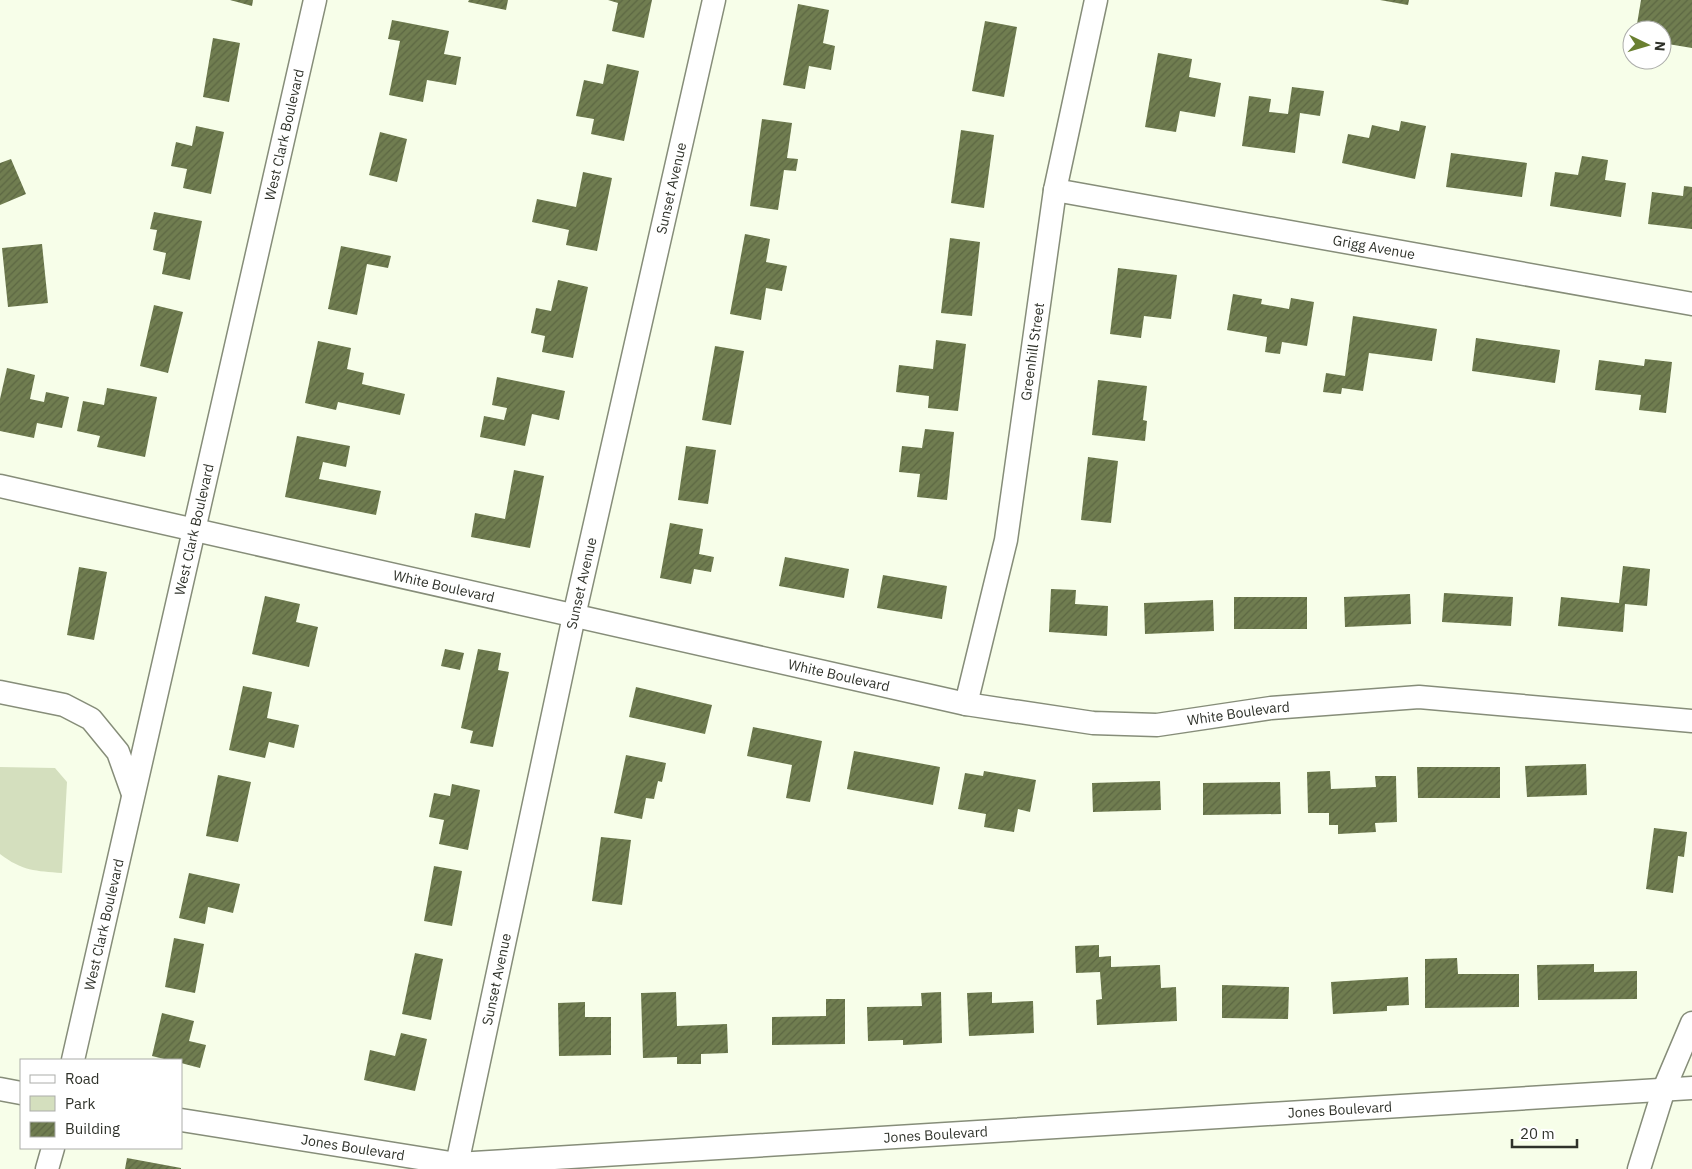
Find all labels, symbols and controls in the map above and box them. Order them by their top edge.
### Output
north arrow [1622,20,1672,70]
text: N [1651,40,1669,52]
street label: West Clark Boulevard [260,67,308,202]
street label: Sunset Avenue [652,140,690,236]
street label: Grigg Avenue [1331,231,1417,263]
street label: Greenhill Street [1017,301,1048,402]
street label: West Clark Boulevard [170,462,218,597]
street label: Sunset Avenue [562,535,601,631]
street label: White Boulevard [391,566,496,606]
street label: White Boulevard [786,655,891,695]
street label: White Boulevard [1186,698,1290,729]
street label: West Clark Boulevard [80,857,128,992]
street label: Sunset Avenue [478,931,515,1027]
legend [20,1059,182,1149]
text: Road [65,1069,100,1088]
text: Park [65,1094,95,1113]
street label: Jones Boulevard [1287,1097,1393,1122]
scale bar [1512,1116,1577,1148]
text: Building [65,1119,120,1138]
street label: Jones Boulevard [883,1122,988,1147]
text: 20 m [1520,1124,1555,1143]
street label: Jones Boulevard [300,1130,406,1165]

